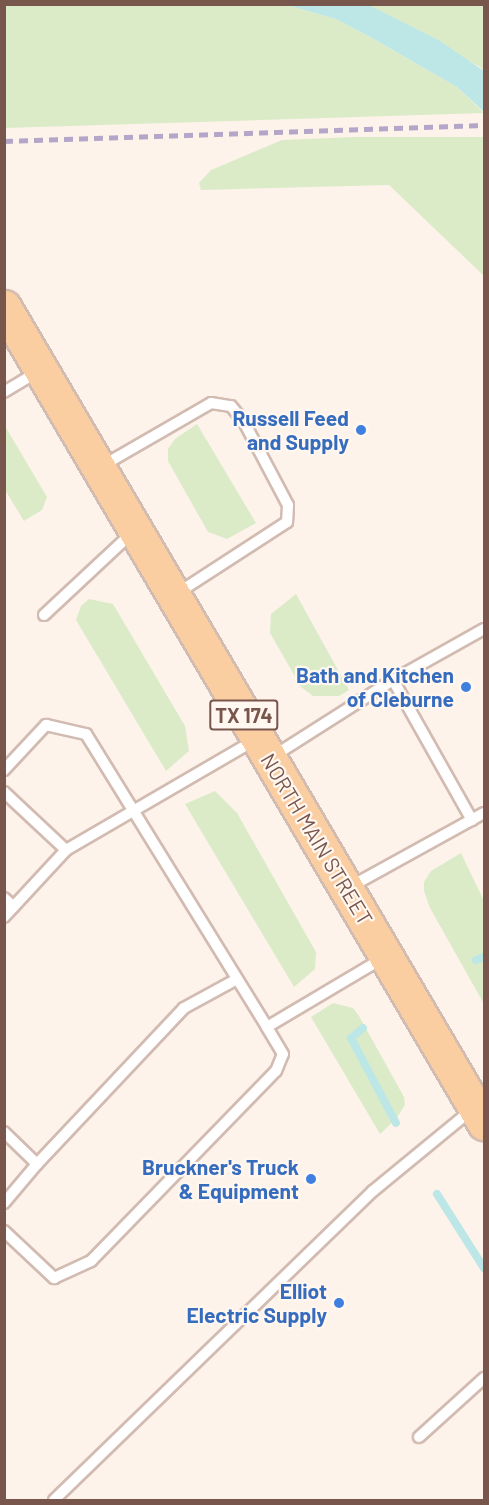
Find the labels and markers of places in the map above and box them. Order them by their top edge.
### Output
place label: Russell Feed and Supply [232,405,349,455]
marker: Russell Feed and Supply [354,423,368,437]
place label: Bath and Kitchen of Cleburne [296,662,454,712]
marker: Bath and Kitchen of Cleburne [459,680,473,694]
place label: Bruckner's Truck & Equipment [142,1154,299,1204]
marker: Bruckner's Truck & Equipment [304,1172,318,1186]
place label: Elliot Electric Supply [187,1278,327,1328]
marker: Elliot Electric Supply [332,1296,346,1310]

